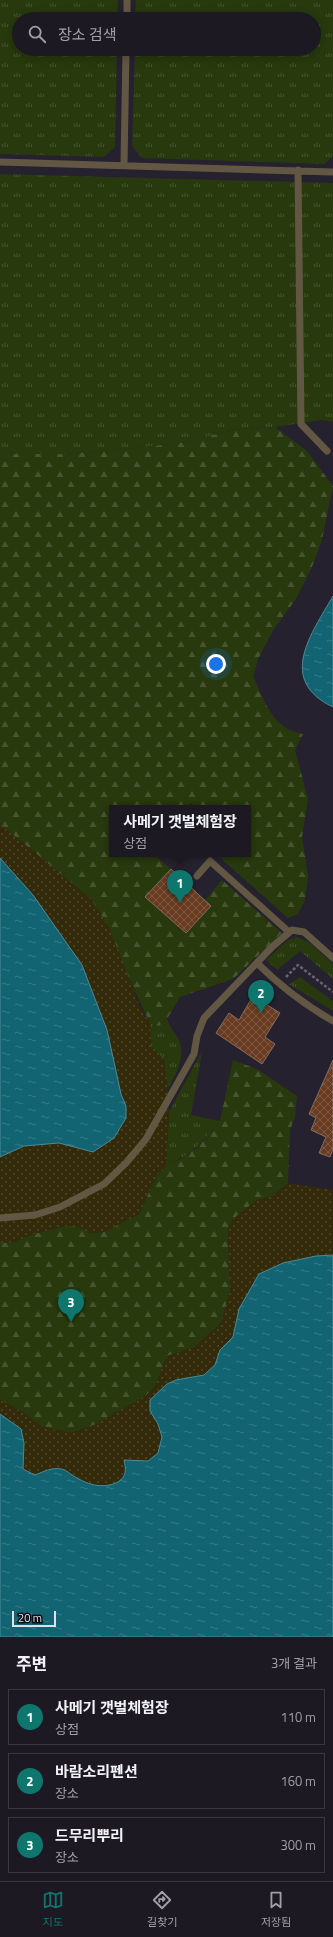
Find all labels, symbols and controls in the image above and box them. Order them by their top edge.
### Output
search box [12,12,321,56]
icon: search [26,23,48,45]
text: 장소 검색 [58,23,117,46]
your location [206,654,226,674]
popup [109,805,251,857]
text: 사메기 갯벌체험장 [123,810,237,833]
text: 상점 [123,833,147,853]
pin: 1 [167,870,193,903]
pin: 2 [248,980,274,1013]
pin: 3 [58,1289,84,1322]
scale bar [12,1609,56,1628]
text: 20 m [18,1610,42,1626]
text: 주변 [16,1651,47,1677]
text: 3개 결과 [271,1653,317,1673]
text: 사메기 갯벌체험장 [55,1696,169,1719]
text: 1 [26,1707,34,1727]
text: 110 m [280,1707,316,1727]
text: 상점 [55,1719,79,1739]
text: 바람소리펜션 [55,1760,138,1783]
text: 2 [26,1771,34,1791]
text: 160 m [280,1771,316,1791]
text: 장소 [55,1783,79,1803]
text: 드무리뿌리 [55,1824,124,1847]
text: 3 [26,1835,34,1855]
text: 300 m [280,1835,316,1855]
text: 장소 [55,1847,79,1867]
tab: 지도 [42,1889,64,1930]
tab: 길찾기 [147,1889,177,1930]
tab: 저장됨 [261,1889,291,1930]

